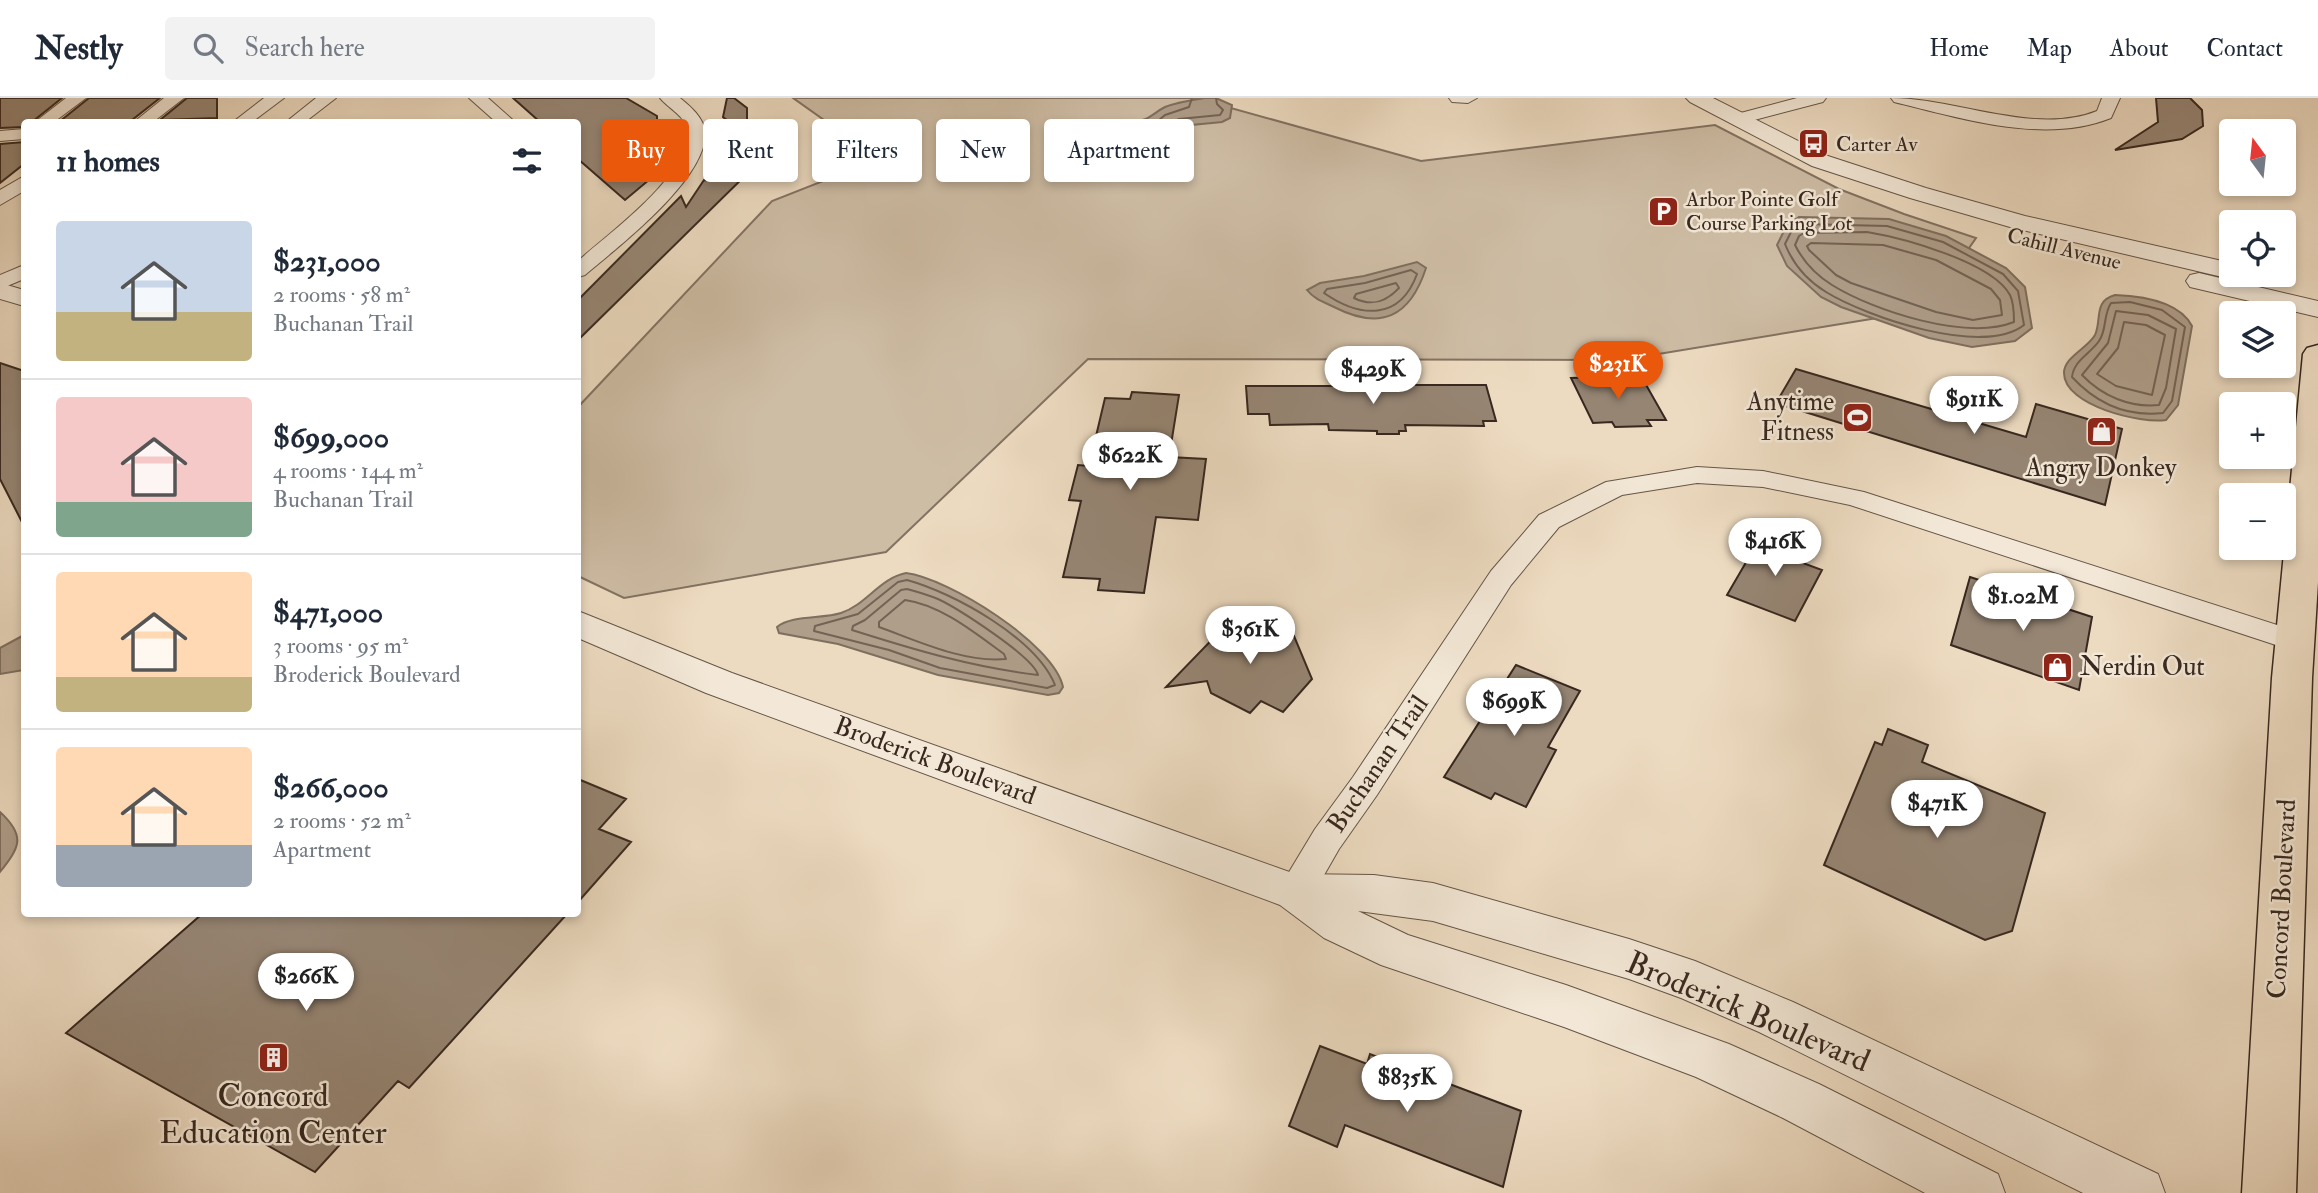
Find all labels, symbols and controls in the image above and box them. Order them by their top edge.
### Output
search box [165,17,655,80]
text: Nestly [35,28,123,69]
icon: search [189,29,227,67]
text: Search here [245,32,365,64]
text: Home [1929,33,1989,64]
text: Map [2027,33,2072,64]
text: About [2110,33,2169,64]
text: Contact [2207,33,2283,64]
chip: Buy [602,119,689,182]
chip: Rent [703,119,798,182]
chip: Filters [812,119,922,182]
chip: New [936,119,1030,182]
chip: Apartment [1044,119,1194,182]
north arrow [2219,119,2296,196]
map controls [2219,119,2296,560]
bus stop icon: Carter Av [1796,127,1830,161]
place label: Carter Av [1836,131,1918,158]
icon: filters [508,142,546,180]
text: 11 homes [56,143,160,180]
place label: Arbor Pointe Golf Course Parking Lot [1685,186,1852,237]
parking icon: Arbor Pointe Golf Course Parking Lot [1646,194,1680,228]
button: locate [2219,210,2296,287]
street label: Cahill Avenue [2004,222,2124,276]
text: $231,000 [273,243,381,280]
icon: home [112,249,196,333]
text: 2 rooms · 58 m² [273,280,410,309]
button: layers [2219,301,2296,378]
text: Buchanan Trail [273,309,413,338]
pin: $231K [1569,342,1667,401]
pin: $429K [1324,346,1422,406]
text: $231K [1589,349,1647,378]
text: $429K [1341,354,1405,383]
pin: $911K [1925,376,2023,436]
text: $911K [1945,384,2003,413]
place label: Anytime Fitness [1746,386,1834,448]
button: + [2219,392,2296,469]
sports icon: Anytime Fitness [1840,400,1874,434]
shop icon: Angry Donkey [2084,415,2118,449]
text: $699,000 [273,419,389,456]
icon: home [112,425,196,509]
pin: $622K [1081,432,1179,492]
text: $622K [1098,440,1162,469]
place label: Angry Donkey [2025,452,2177,484]
text: 4 rooms · 144 m² [273,456,423,485]
button: − [2219,483,2296,560]
text: Buchanan Trail [273,485,413,514]
pin: $416K [1726,518,1824,578]
text: $416K [1744,526,1806,555]
pin: $1.02M [1966,574,2080,633]
text: $1.02M [1987,581,2059,610]
text: $471,000 [273,594,383,631]
icon: home [112,600,196,684]
pin: $361K [1201,606,1299,666]
text: $361K [1221,614,1279,643]
text: 3 rooms · 95 m² [273,631,408,660]
shop icon: Nerdin Out [2040,650,2074,684]
place label: Nerdin Out [2080,651,2205,683]
text: Broderick Boulevard [273,660,461,689]
pin: $699K [1465,678,1563,738]
text: $699K [1482,686,1546,715]
street label: Buchanan Trail [1320,689,1436,839]
street label: Broderick Boulevard [830,710,1040,812]
text: $266,000 [273,769,389,806]
icon: home [112,775,196,859]
pin: $471K [1888,780,1986,840]
text: $471K [1907,788,1967,817]
street label: Concord Boulevard [2261,798,2303,1000]
text: 2 rooms · 52 m² [273,806,411,835]
text: Apartment [273,835,371,864]
street label: Broderick Boulevard [1620,943,1876,1082]
pin: $266K [257,954,355,1013]
text: $266K [274,961,338,990]
building icon: Concord Education Center [256,1040,290,1074]
pin: $835K [1358,1054,1456,1114]
text: $835K [1378,1062,1436,1091]
place label: Concord Education Center [159,1076,387,1153]

